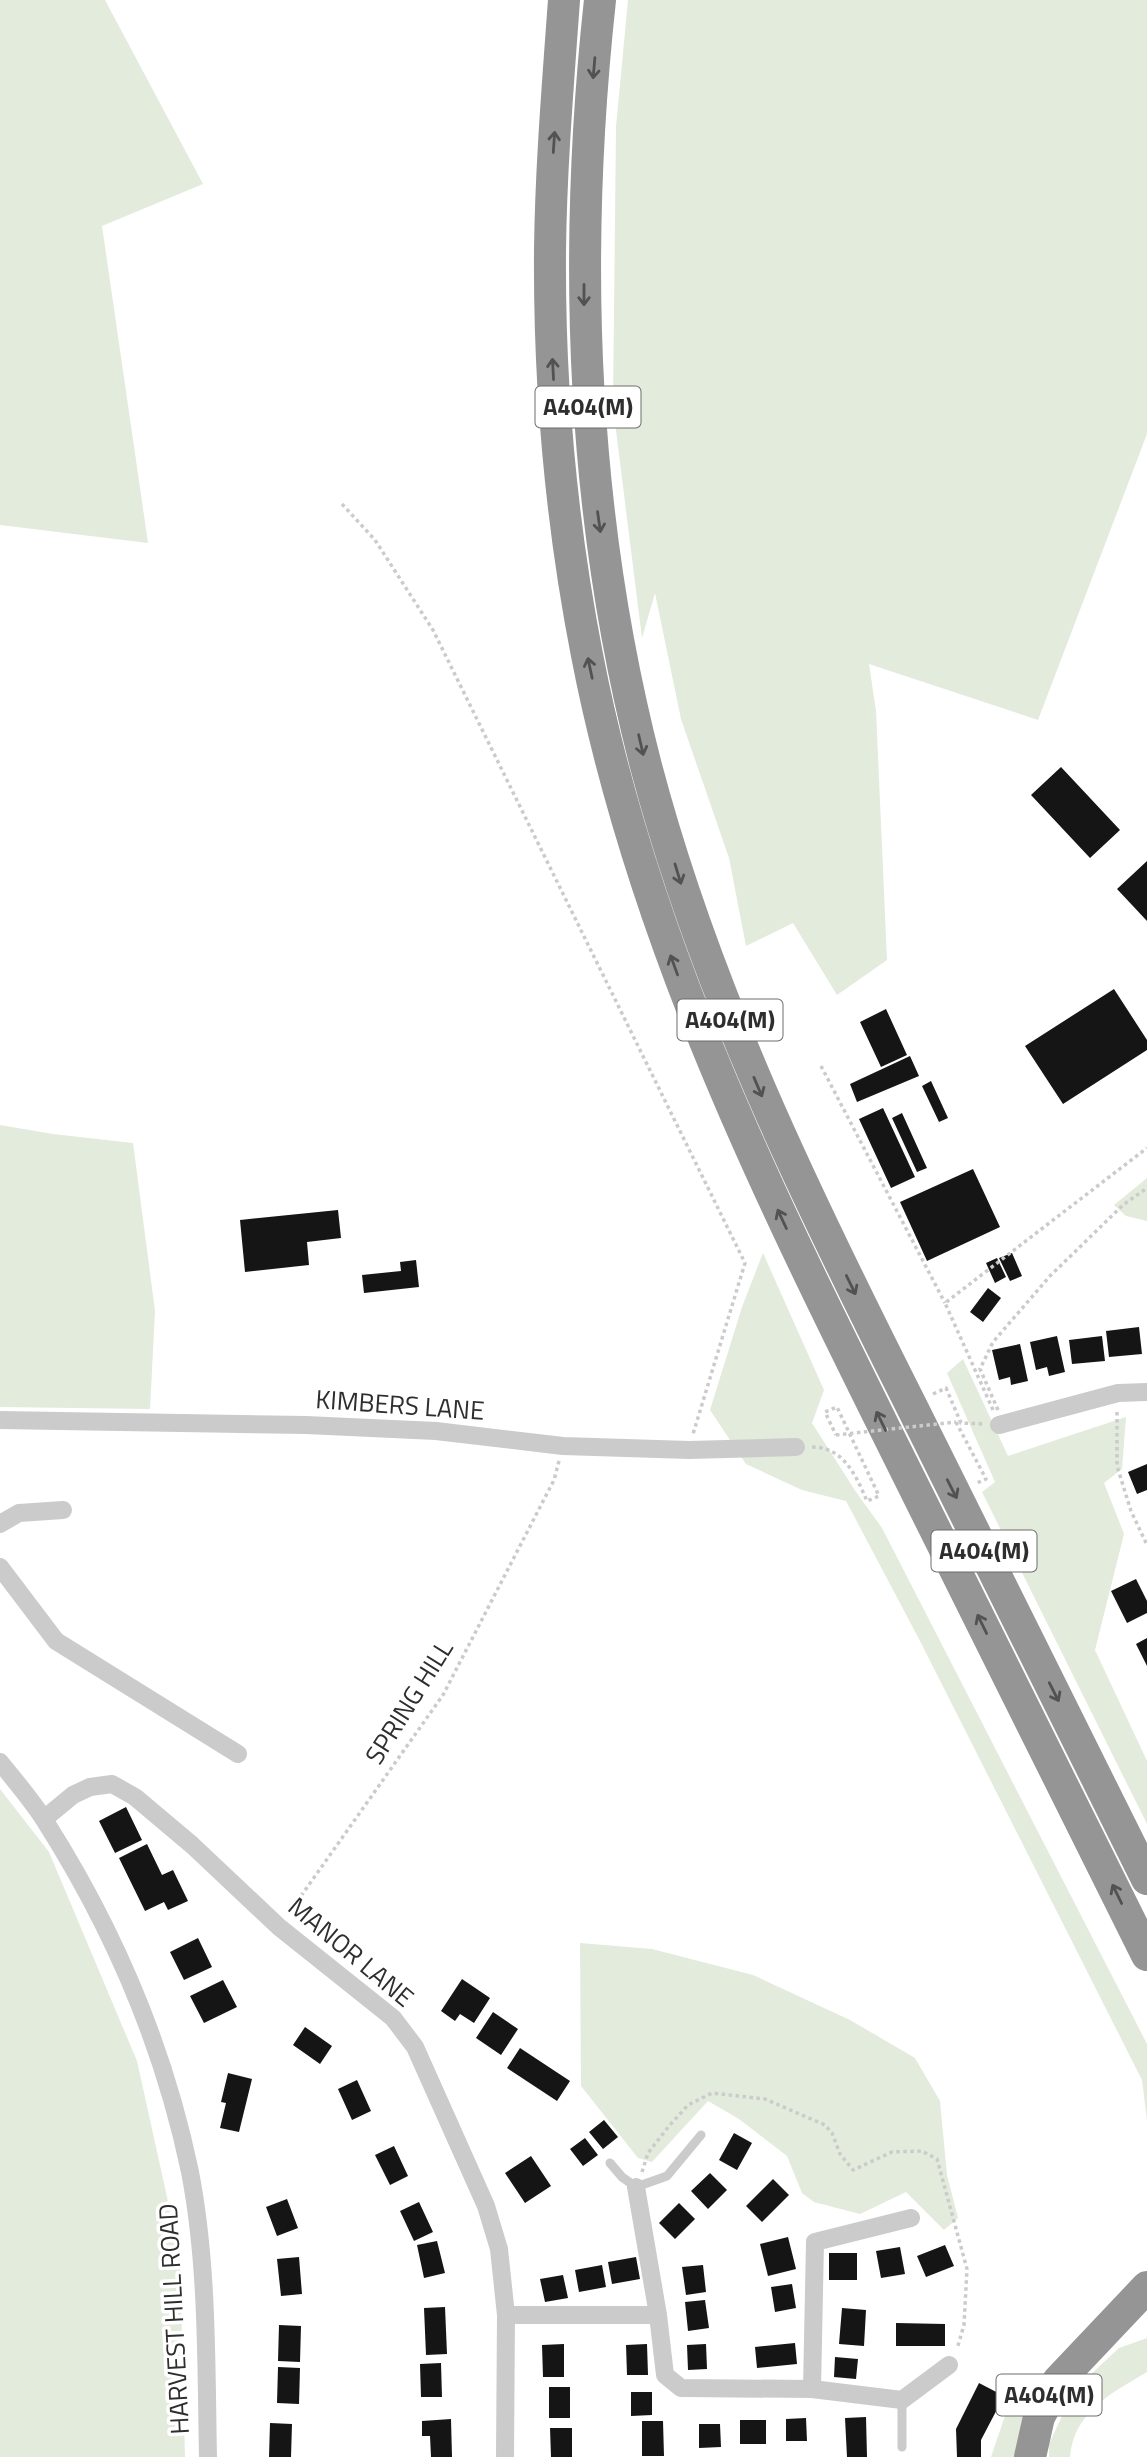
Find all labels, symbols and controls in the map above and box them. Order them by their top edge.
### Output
one-way arrow [587,56,600,79]
one-way arrow [548,131,561,154]
one-way arrow [577,283,591,306]
one-way arrow [546,358,559,381]
road number: A404(M) [536,386,640,428]
one-way arrow [593,510,606,533]
one-way arrow [582,657,596,680]
one-way arrow [635,734,648,756]
one-way arrow [672,863,685,885]
one-way arrow [667,955,679,977]
road number: A404(M) [678,1000,782,1040]
one-way arrow [752,1075,765,1097]
one-way arrow [775,1209,788,1231]
one-way arrow [844,1274,858,1295]
street label: KIMBERS LANE [314,1379,486,1430]
one-way arrow [874,1411,887,1432]
one-way arrow [946,1478,960,1499]
road number: A404(M) [932,1531,1036,1572]
one-way arrow [975,1614,989,1635]
street label: SPRING HILL [355,1632,463,1771]
one-way arrow [1047,1681,1061,1702]
one-way arrow [1109,1884,1123,1905]
street label: MANOR LANE [280,1887,423,2016]
street label: HARVEST HILL ROAD [148,2202,199,2436]
road number: A404(M) [996,2374,1102,2416]

